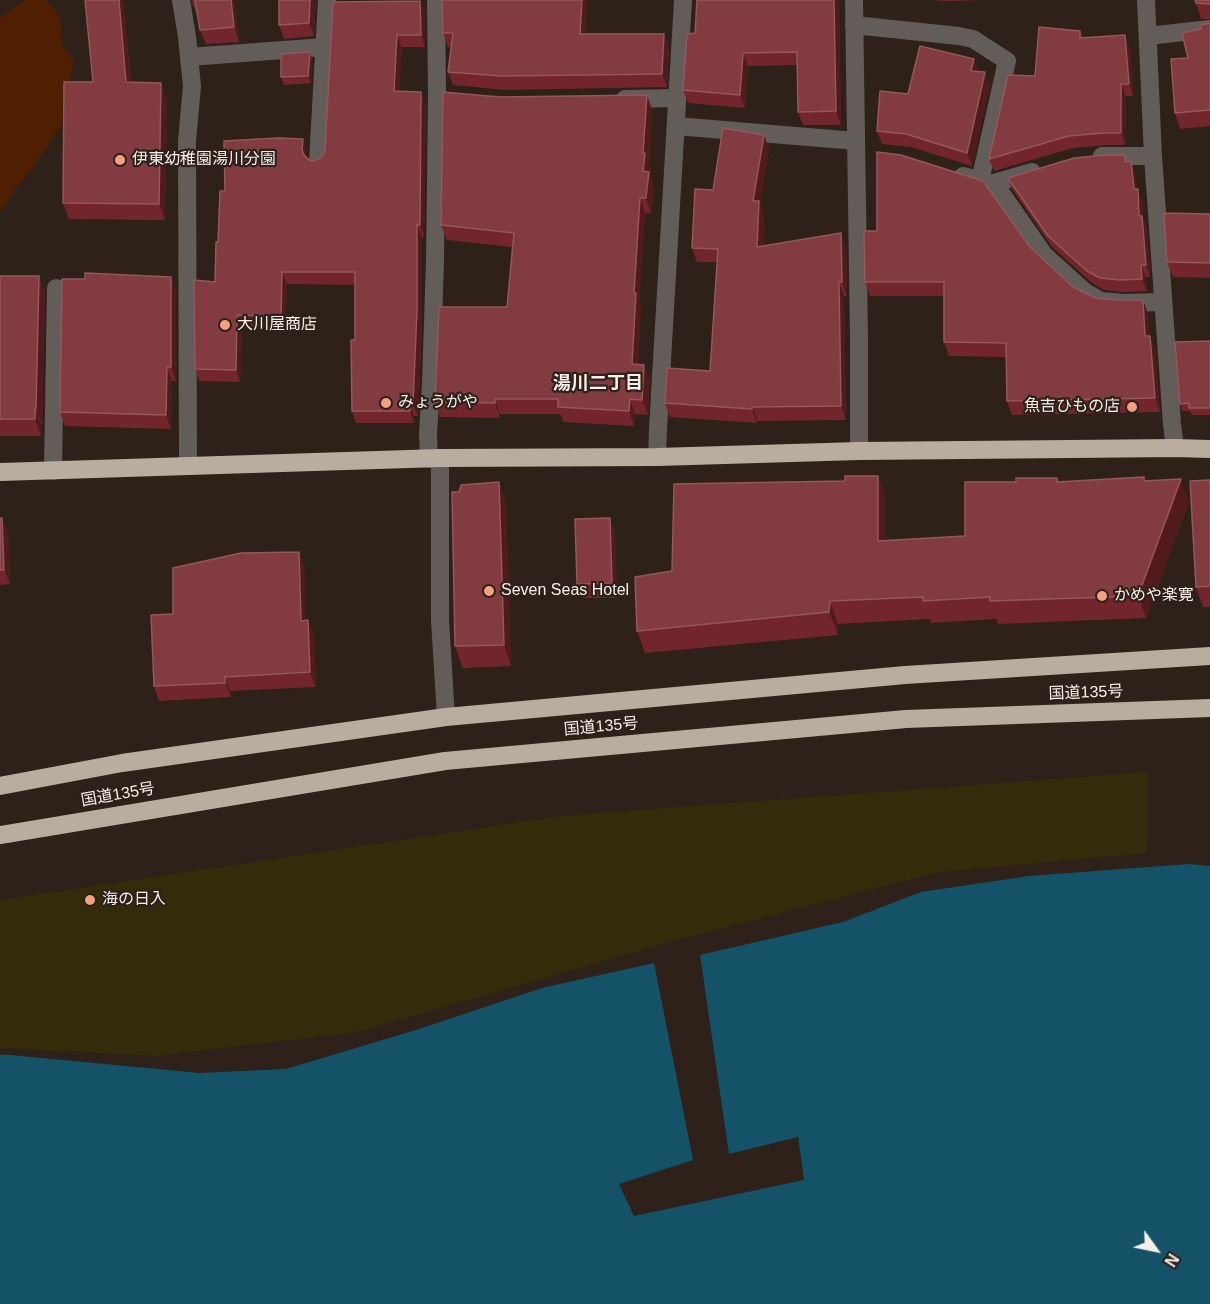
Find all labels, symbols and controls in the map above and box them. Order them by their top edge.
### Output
place label: 伊東幼稚園湯川分園 [132,150,276,170]
marker: 伊東幼稚園湯川分園 [113,153,127,167]
place label: 大川屋商店 [237,315,317,335]
marker: 大川屋商店 [218,318,232,332]
district label: 湯川二丁目 [553,373,643,395]
place label: みょうがや [398,393,478,413]
marker: みょうがや [379,396,393,410]
place label: 魚吉ひもの店 [1024,397,1120,417]
marker: 魚吉ひもの店 [1125,400,1139,414]
place label: Seven Seas Hotel [501,581,629,601]
marker: Seven Seas Hotel [482,584,496,598]
place label: かめや楽寛 [1114,586,1194,606]
marker: かめや楽寛 [1095,589,1109,603]
street label: 国道135号 [1048,682,1124,704]
street label: 国道135号 [563,714,639,740]
street label: 国道135号 [80,779,156,811]
place label: 海の日入 [102,890,166,910]
marker: 海の日入 [83,893,97,907]
north arrow [1126,1220,1186,1280]
text: N [1161,1251,1182,1270]

